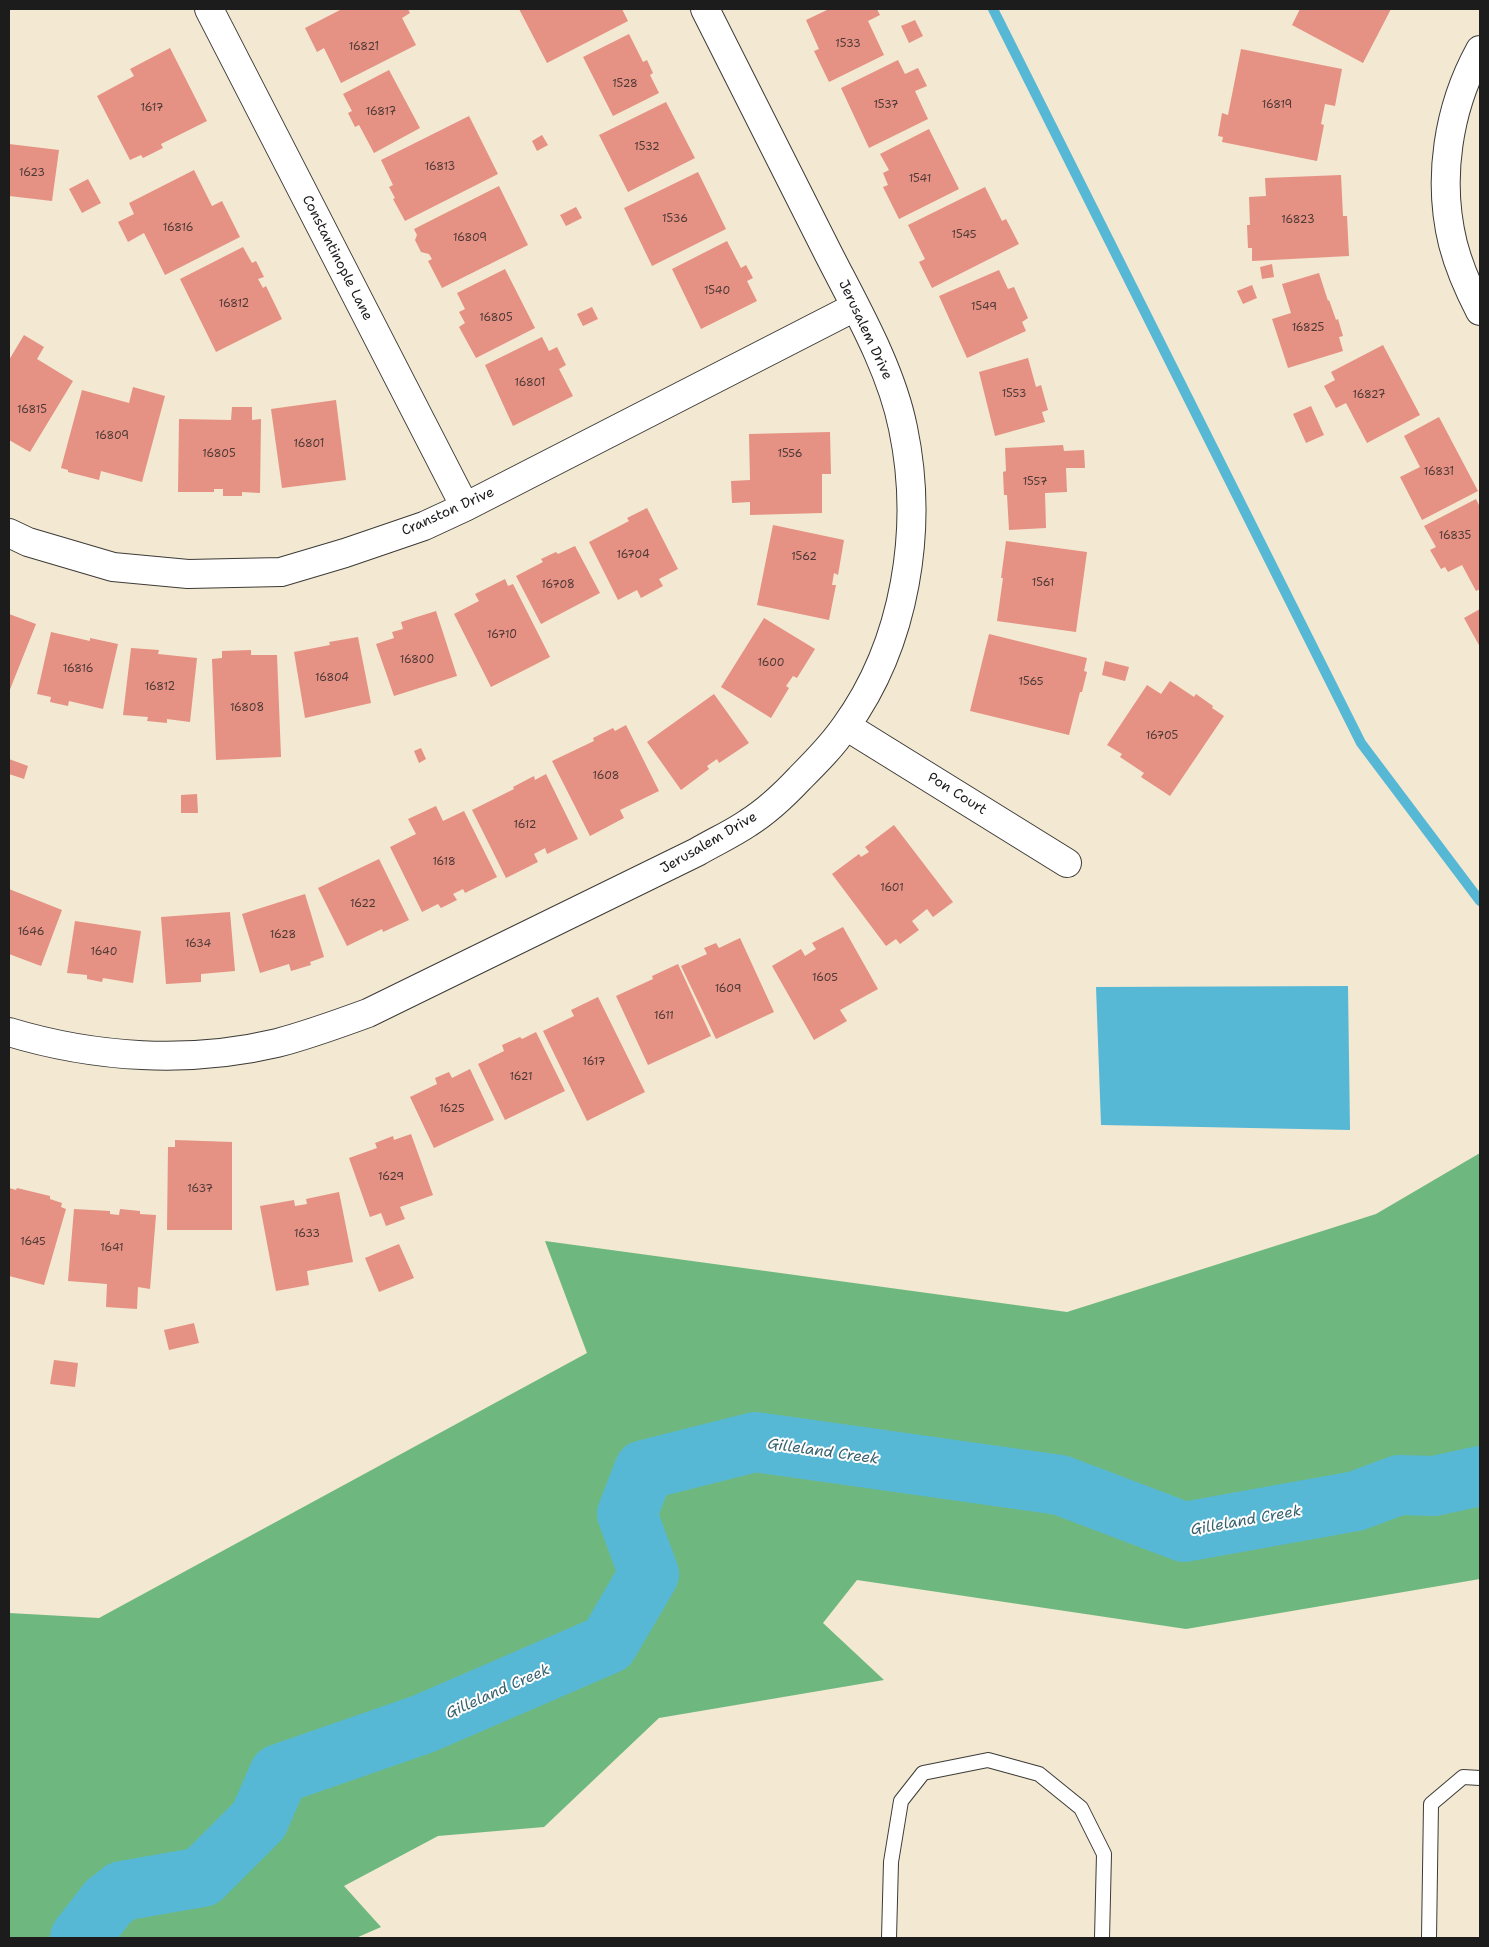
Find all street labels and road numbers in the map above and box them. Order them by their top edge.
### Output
street label: Constantinople Lane [298,192,376,324]
street label: Jerusalem Drive [834,277,896,383]
street label: Cranston Drive [399,484,497,540]
street label: Pon Court [924,769,990,819]
street label: Jerusalem Drive [658,809,760,877]

